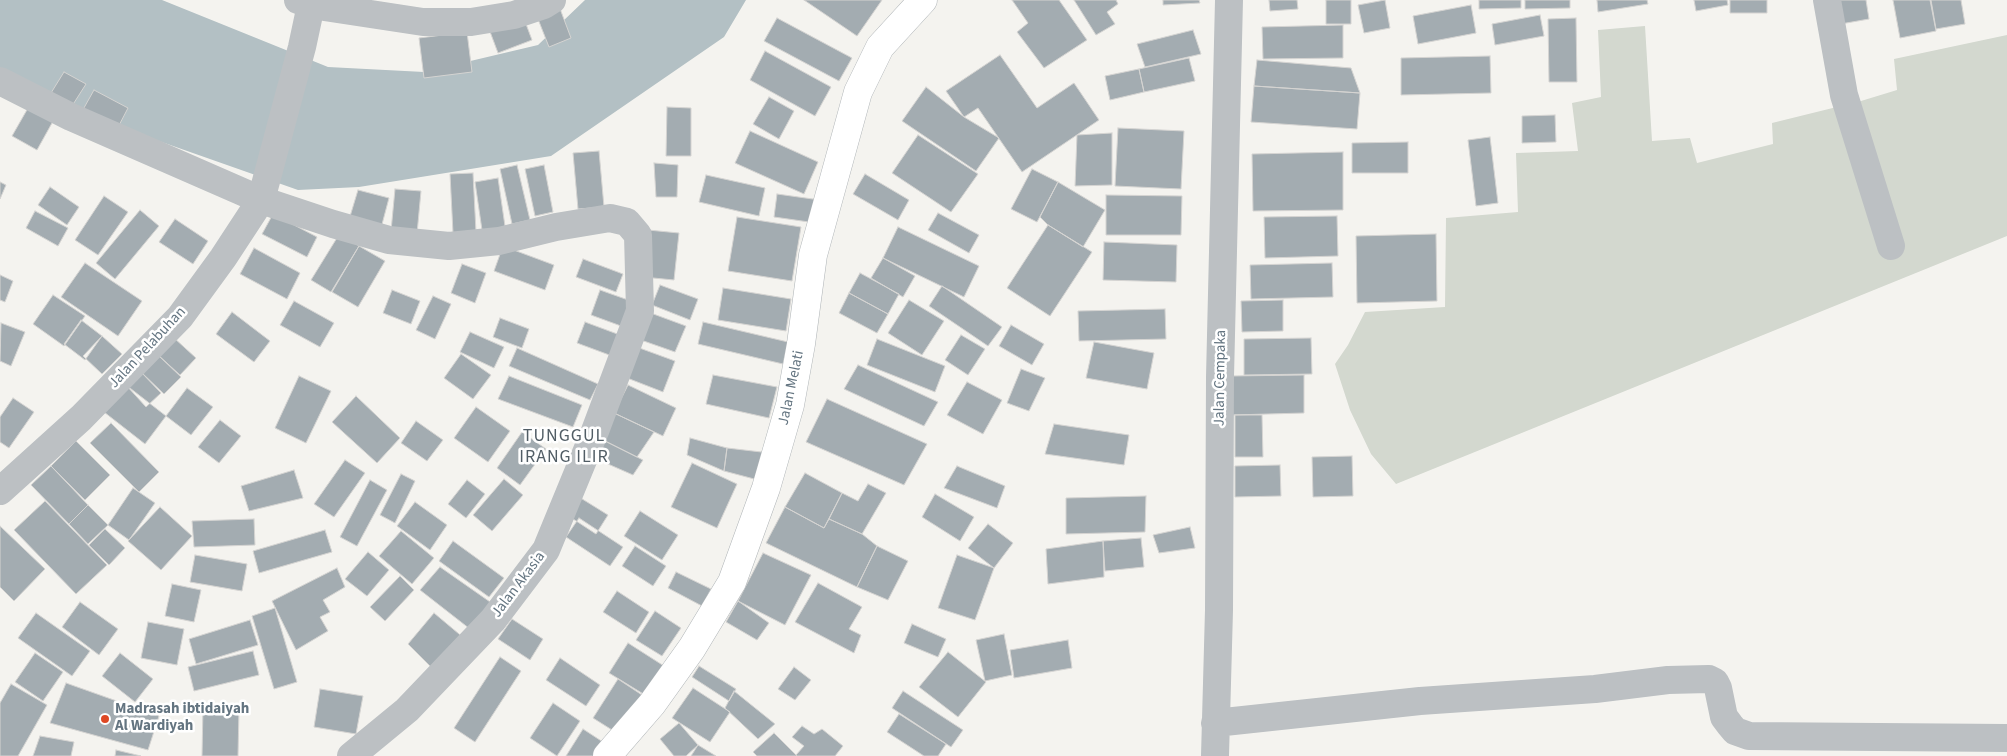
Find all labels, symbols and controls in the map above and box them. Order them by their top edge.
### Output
street label: Jalan Pelabuhan [106,304,190,392]
street label: Jalan Cempaka [1211,330,1231,426]
street label: Jalan Melati [775,349,809,427]
district label: TUNGGUL IRANG ILIR [518,426,610,468]
street label: Jalan Akasia [488,548,550,622]
place label: Madrasah ibtidaiyah Al Wardiyah [115,701,249,736]
marker: Madrasah ibtidaiyah Al Wardiyah [99,713,111,725]

